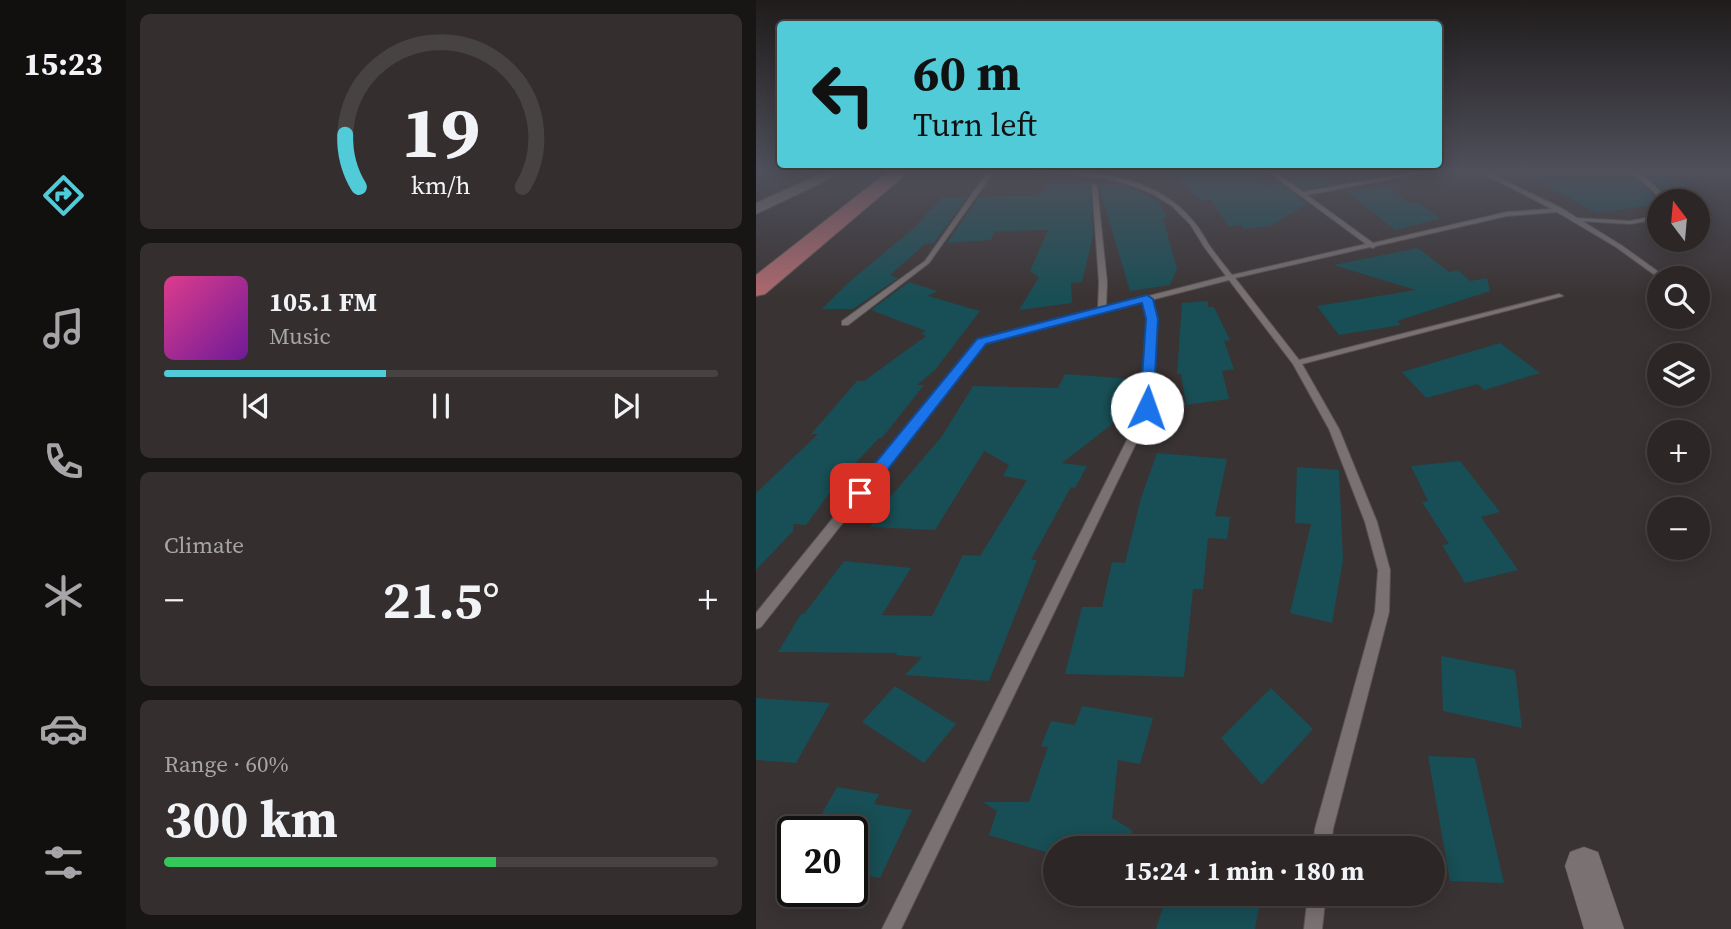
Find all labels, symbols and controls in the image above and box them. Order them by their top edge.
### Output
text: 60 m [913,39,1021,106]
text: 15:23 [24,42,102,86]
icon: left [798,49,889,140]
text: 19 [402,83,480,182]
text: Turn left [913,103,1037,147]
text: km/h [411,168,471,202]
icon: directions [39,171,88,220]
north arrow [1647,189,1710,252]
map controls [1647,189,1710,560]
button: search [1647,266,1710,329]
text: 105.1 FM [269,284,377,320]
icon: music [39,304,88,353]
text: Music [269,320,331,352]
button: layers [1647,343,1710,406]
position arrow [1110,371,1184,445]
icon: previous [237,387,275,425]
icon: pause [422,387,460,425]
icon: next [607,387,645,425]
button: + [1647,420,1710,483]
icon: phone [39,437,88,486]
pin [830,463,890,523]
icon: arrive [841,474,879,512]
button: − [1647,497,1710,560]
text: Climate [164,529,244,561]
text: 21.5° [382,564,500,635]
icon: climate [39,571,88,620]
text: − [164,574,184,626]
text: + [698,574,718,626]
icon: car [39,704,88,753]
text: Range · 60% [164,748,289,780]
text: 300 km [164,783,338,854]
speed limit sign: 20 [777,816,868,907]
icon: filters [39,838,88,887]
text: 15:24 · 1 min · 180 m [1124,853,1364,889]

